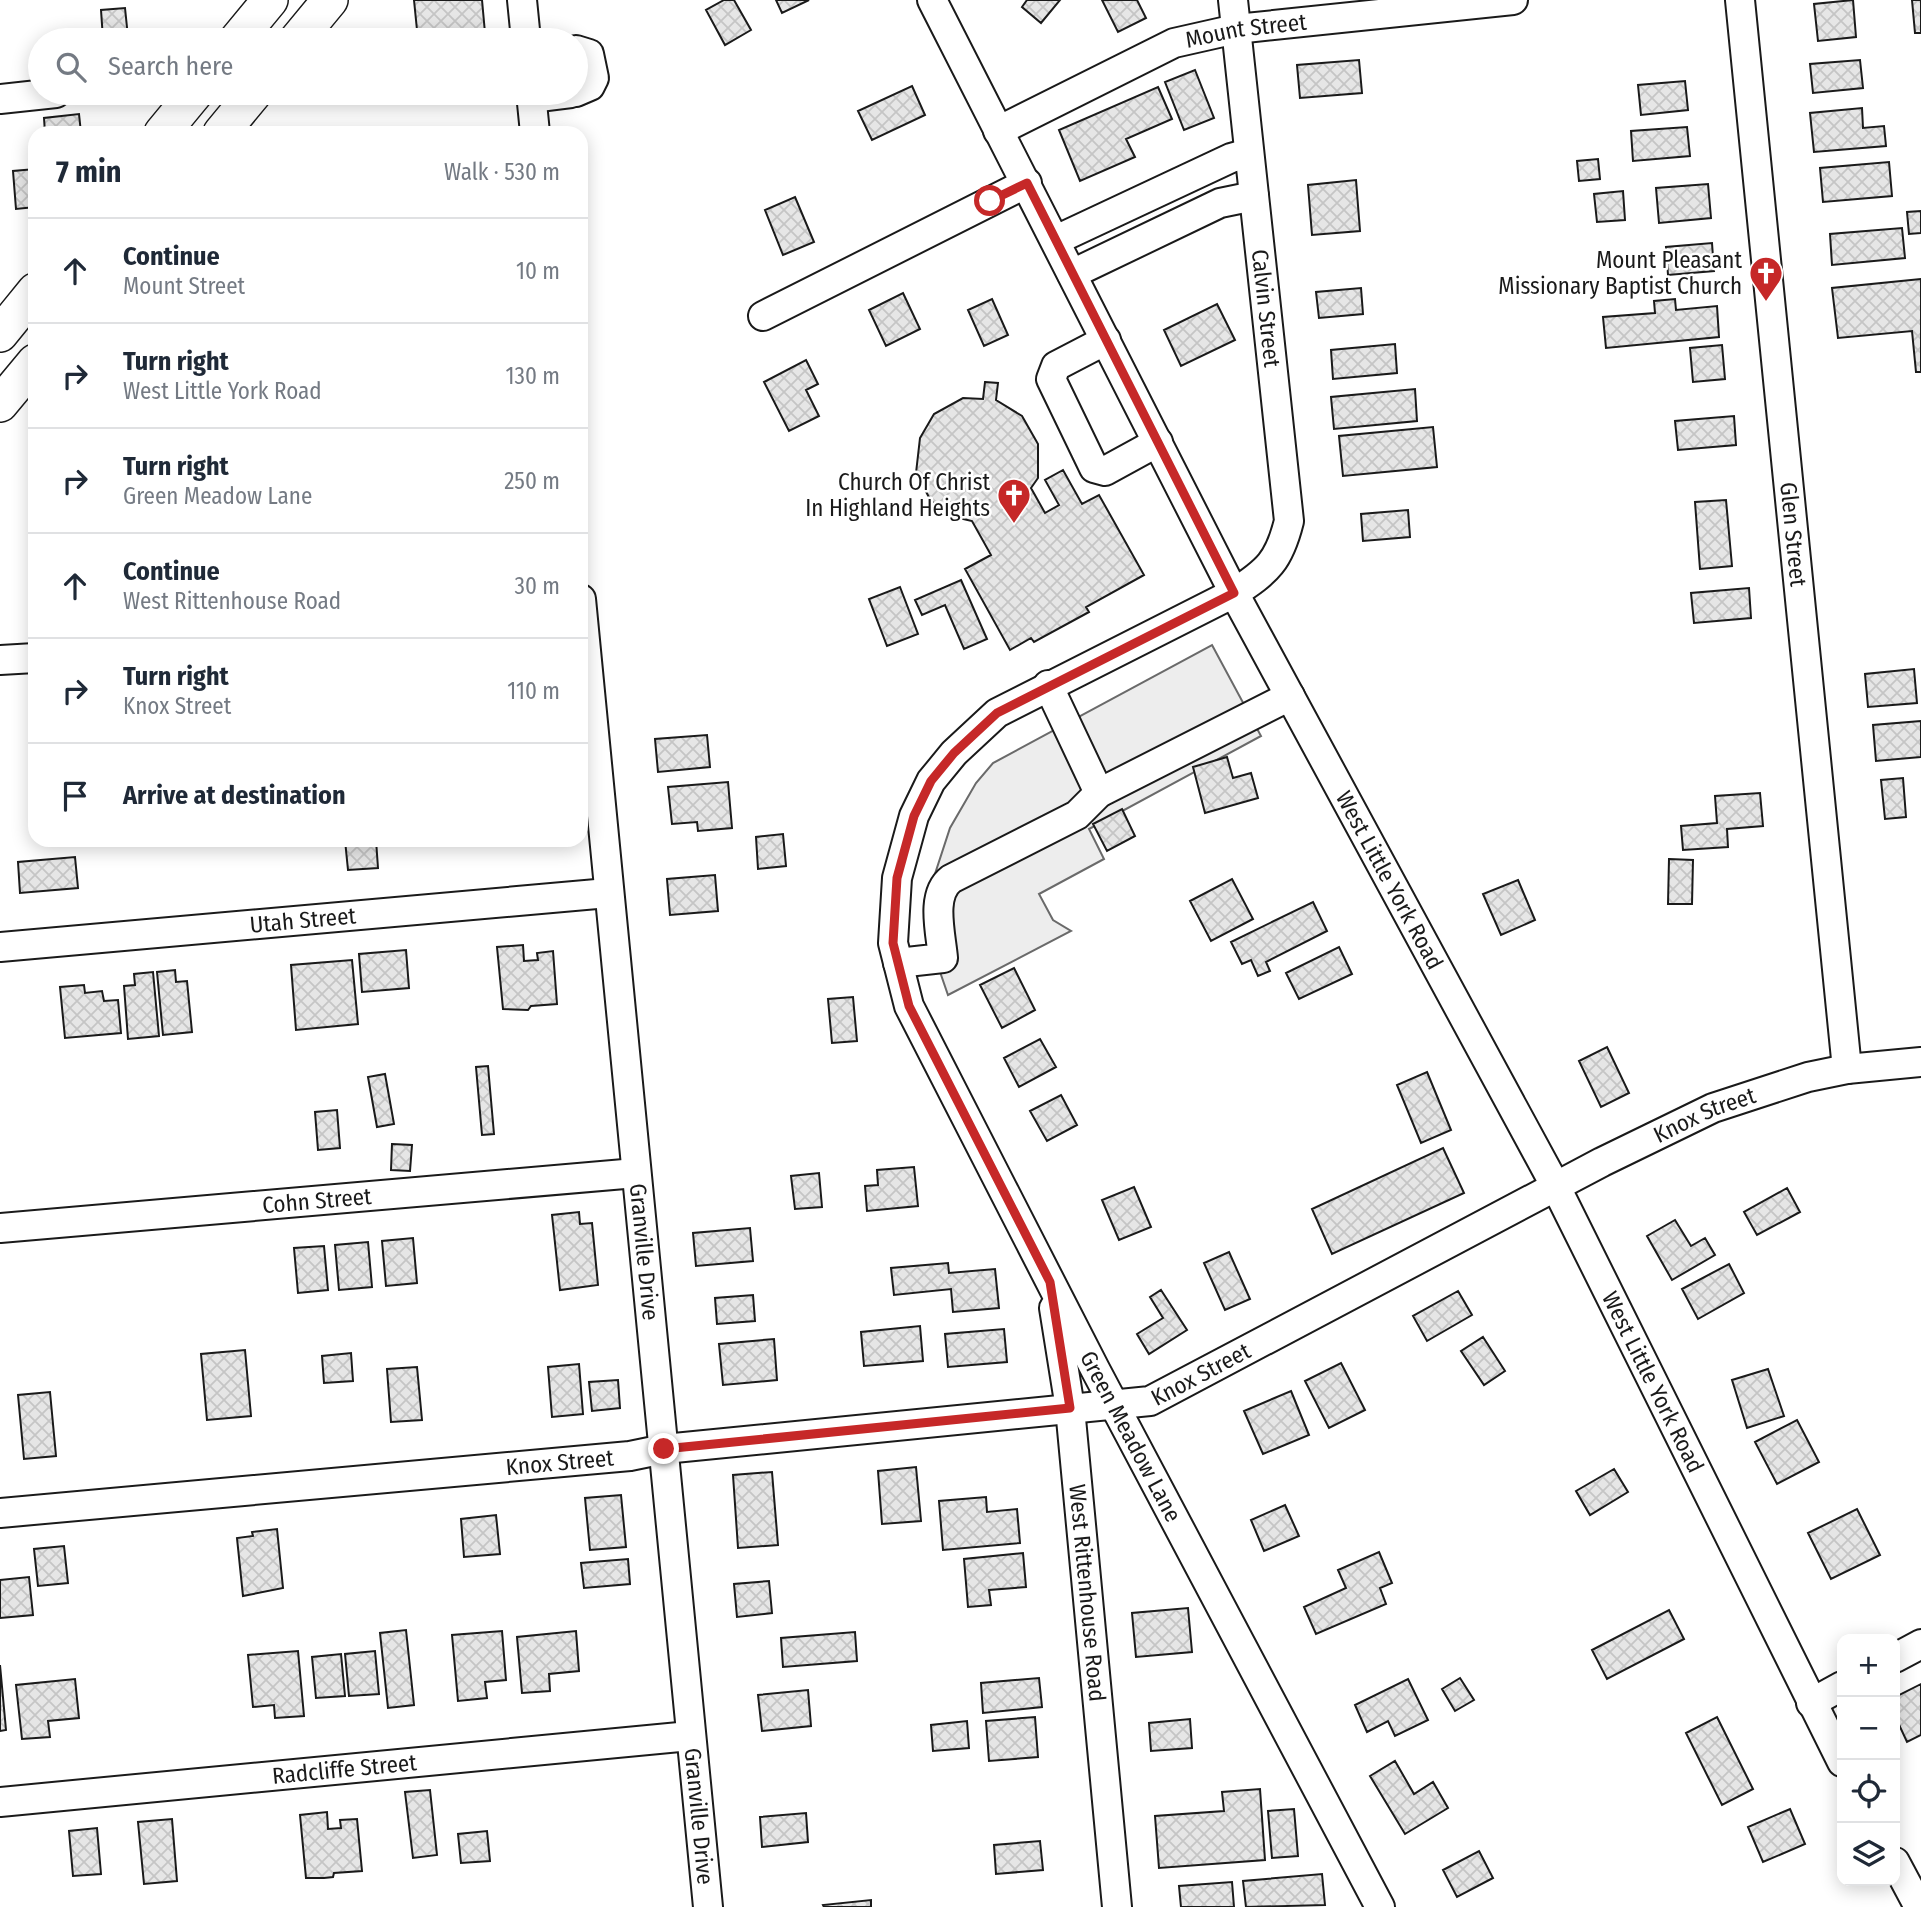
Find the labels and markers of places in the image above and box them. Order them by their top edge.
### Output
place label: Mount Pleasant Missionary Baptist Church [1498,246,1742,300]
church icon: Mount Pleasant Missionary Baptist Church [1747,254,1785,303]
place label: Church Of Christ In Highland Heights [805,468,990,522]
church icon: Church Of Christ In Highland Heights [995,476,1033,525]

